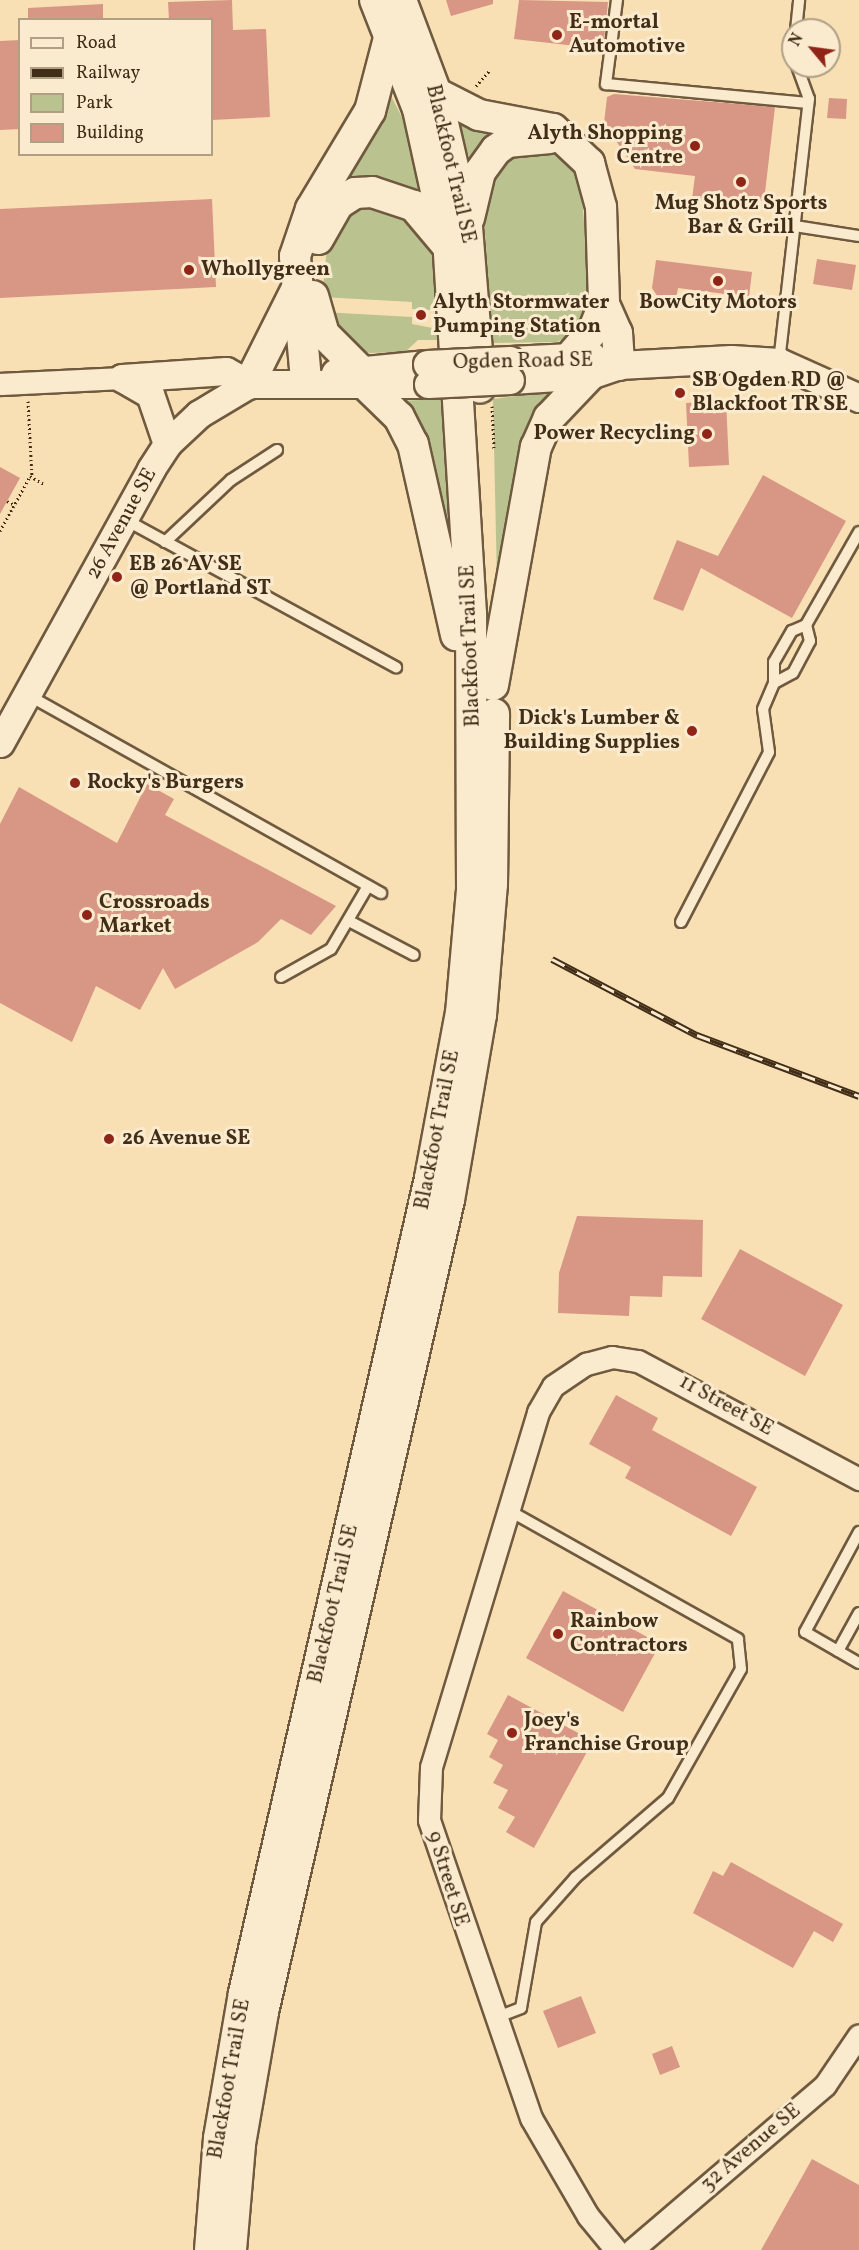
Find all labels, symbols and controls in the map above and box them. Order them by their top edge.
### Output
place label: E-mortal Automotive [569,10,685,60]
legend [18,18,213,156]
north arrow [781,18,841,78]
marker: E-mortal Automotive [550,28,564,42]
text: N [785,30,809,51]
text: Road [76,31,117,56]
text: Railway [76,61,140,86]
street label: Blackfoot Trail SE [419,82,481,246]
text: Park [76,91,113,116]
text: Building [76,121,144,146]
place label: Alyth Shopping Centre [528,121,683,171]
marker: Alyth Shopping Centre [688,139,702,153]
marker: Mug Shotz Sports Bar & Grill [734,175,748,189]
place label: Mug Shotz Sports Bar & Grill [655,191,827,241]
place label: Whollygreen [201,257,330,283]
marker: Whollygreen [182,263,196,277]
marker: BowCity Motors [711,274,725,288]
place label: Alyth Stormwater Pumping Station [433,290,609,340]
place label: BowCity Motors [639,290,797,316]
marker: Alyth Stormwater Pumping Station [414,308,428,322]
street label: Ogden Road SE [453,348,593,376]
place label: SB Ogden RD @ Blackfoot TR SE [692,368,848,418]
marker: SB Ogden RD @ Blackfoot TR SE [673,386,687,400]
place label: Power Recycling [533,421,695,447]
marker: Power Recycling [700,427,714,441]
street label: 26 Avenue SE [81,464,163,584]
place label: EB 26 AV SE @ Portland ST [129,552,271,602]
street label: Blackfoot Trail SE [456,564,486,728]
marker: EB 26 AV SE @ Portland ST [110,570,124,584]
place label: Dick's Lumber & Building Supplies [503,706,680,756]
marker: Dick's Lumber & Building Supplies [685,724,699,738]
place label: Rocky's Burgers [87,770,244,796]
marker: Rocky's Burgers [68,776,82,790]
place label: Crossroads Market [99,890,210,940]
marker: Crossroads Market [80,908,94,922]
street label: Blackfoot Trail SE [410,1048,466,1212]
place label: 26 Avenue SE [122,1126,250,1152]
marker: 26 Avenue SE [100,1130,118,1148]
street label: 11 Street SE [674,1370,778,1442]
street label: Blackfoot Trail SE [303,1522,365,1686]
place label: Rainbow Contractors [570,1609,688,1659]
marker: Rainbow Contractors [551,1627,565,1641]
place label: Joey's Franchise Group [524,1708,689,1758]
marker: Joey's Franchise Group [505,1726,519,1740]
street label: 9 Street SE [421,1828,473,1930]
street label: Blackfoot Trail SE [203,1997,257,2161]
street label: 32 Avenue SE [696,2099,806,2197]

